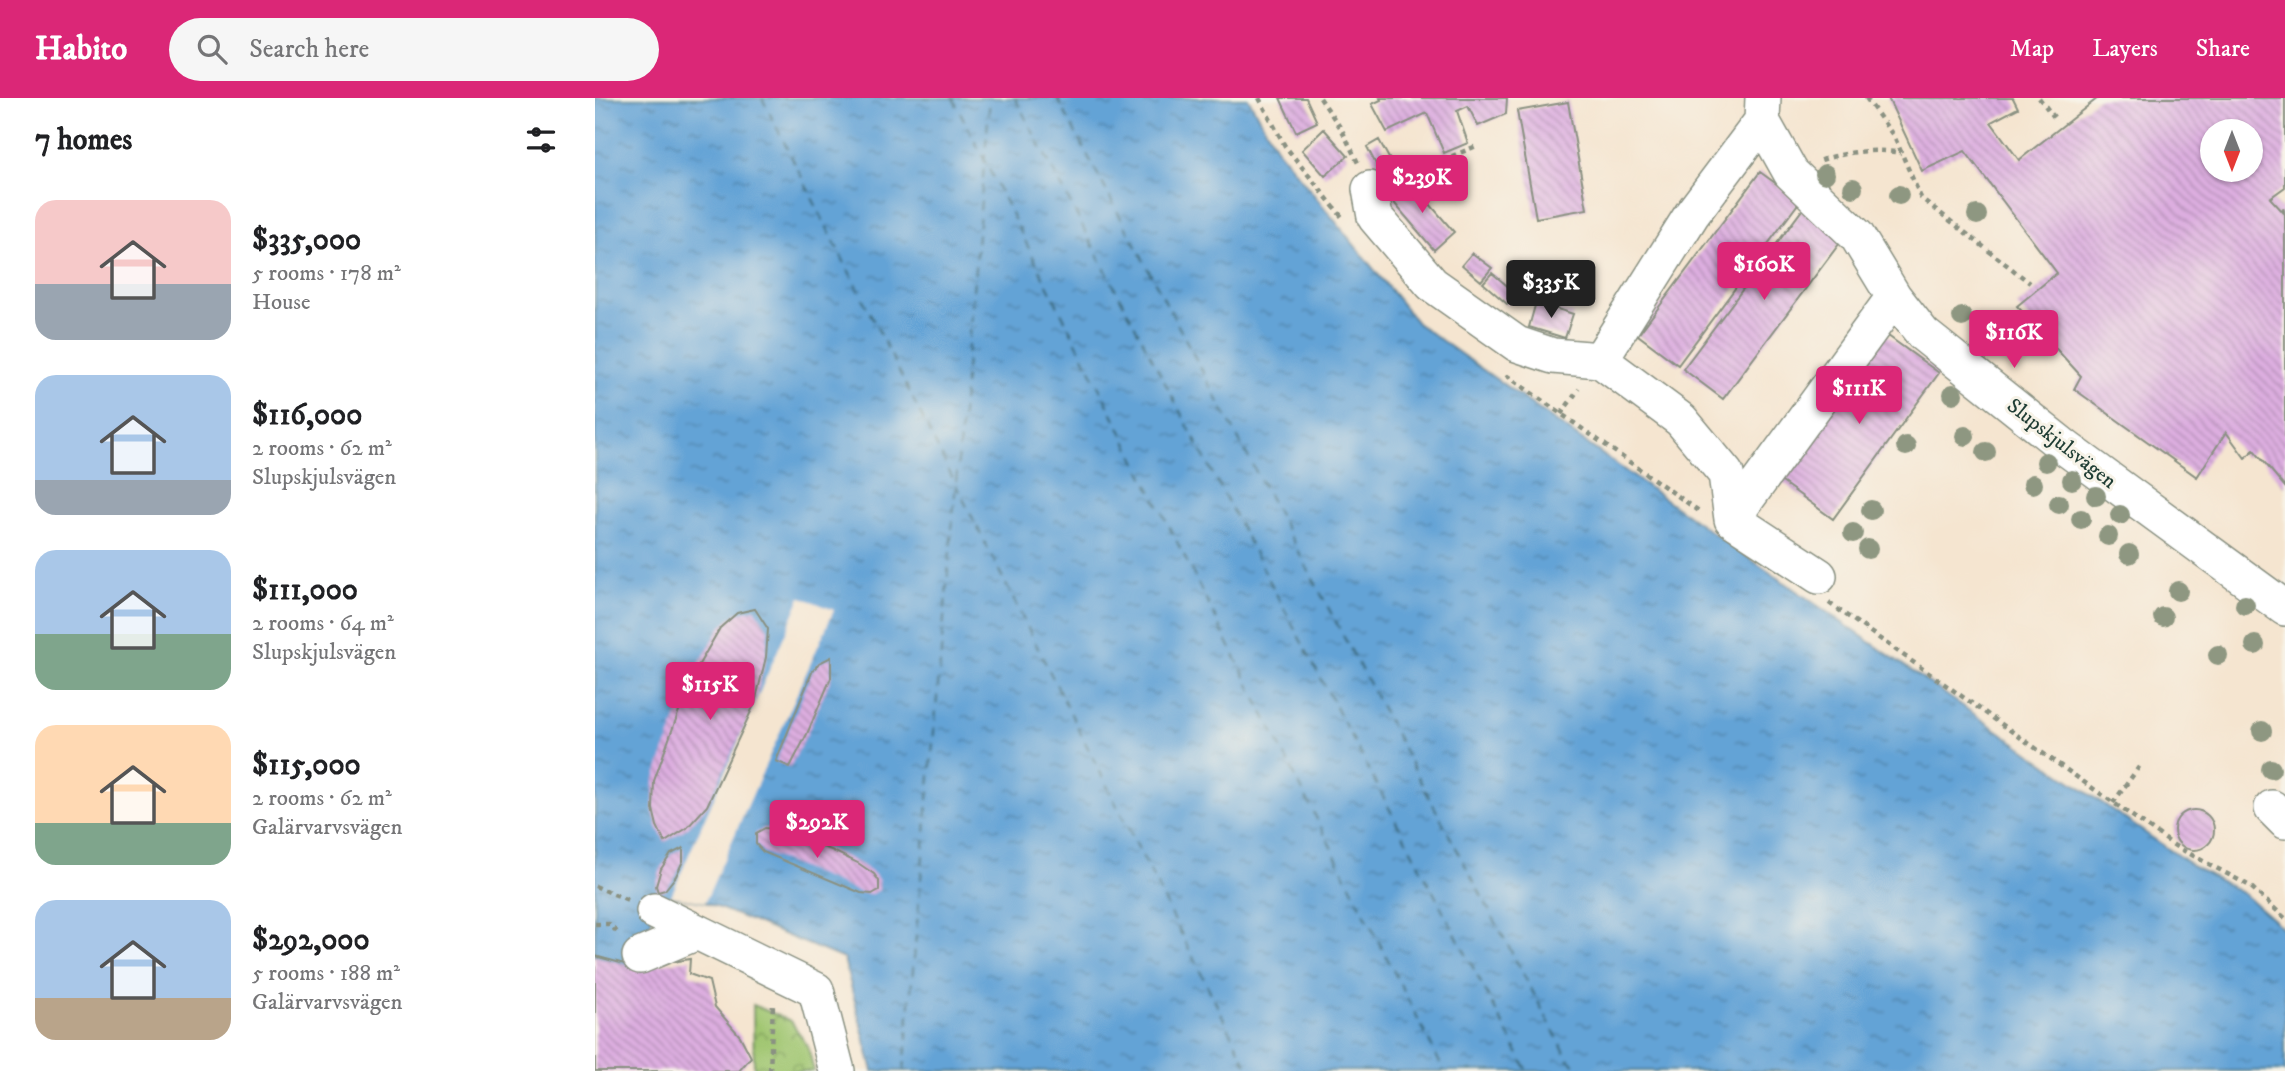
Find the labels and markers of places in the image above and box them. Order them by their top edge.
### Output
pin: $239K [1373,156,1471,215]
pin: $160K [1715,242,1813,302]
pin: $335K [1502,260,1600,320]
pin: $116K [1965,310,2063,370]
pin: $111K [1810,366,1908,426]
pin: $115K [661,662,759,722]
pin: $292K [768,800,866,860]

